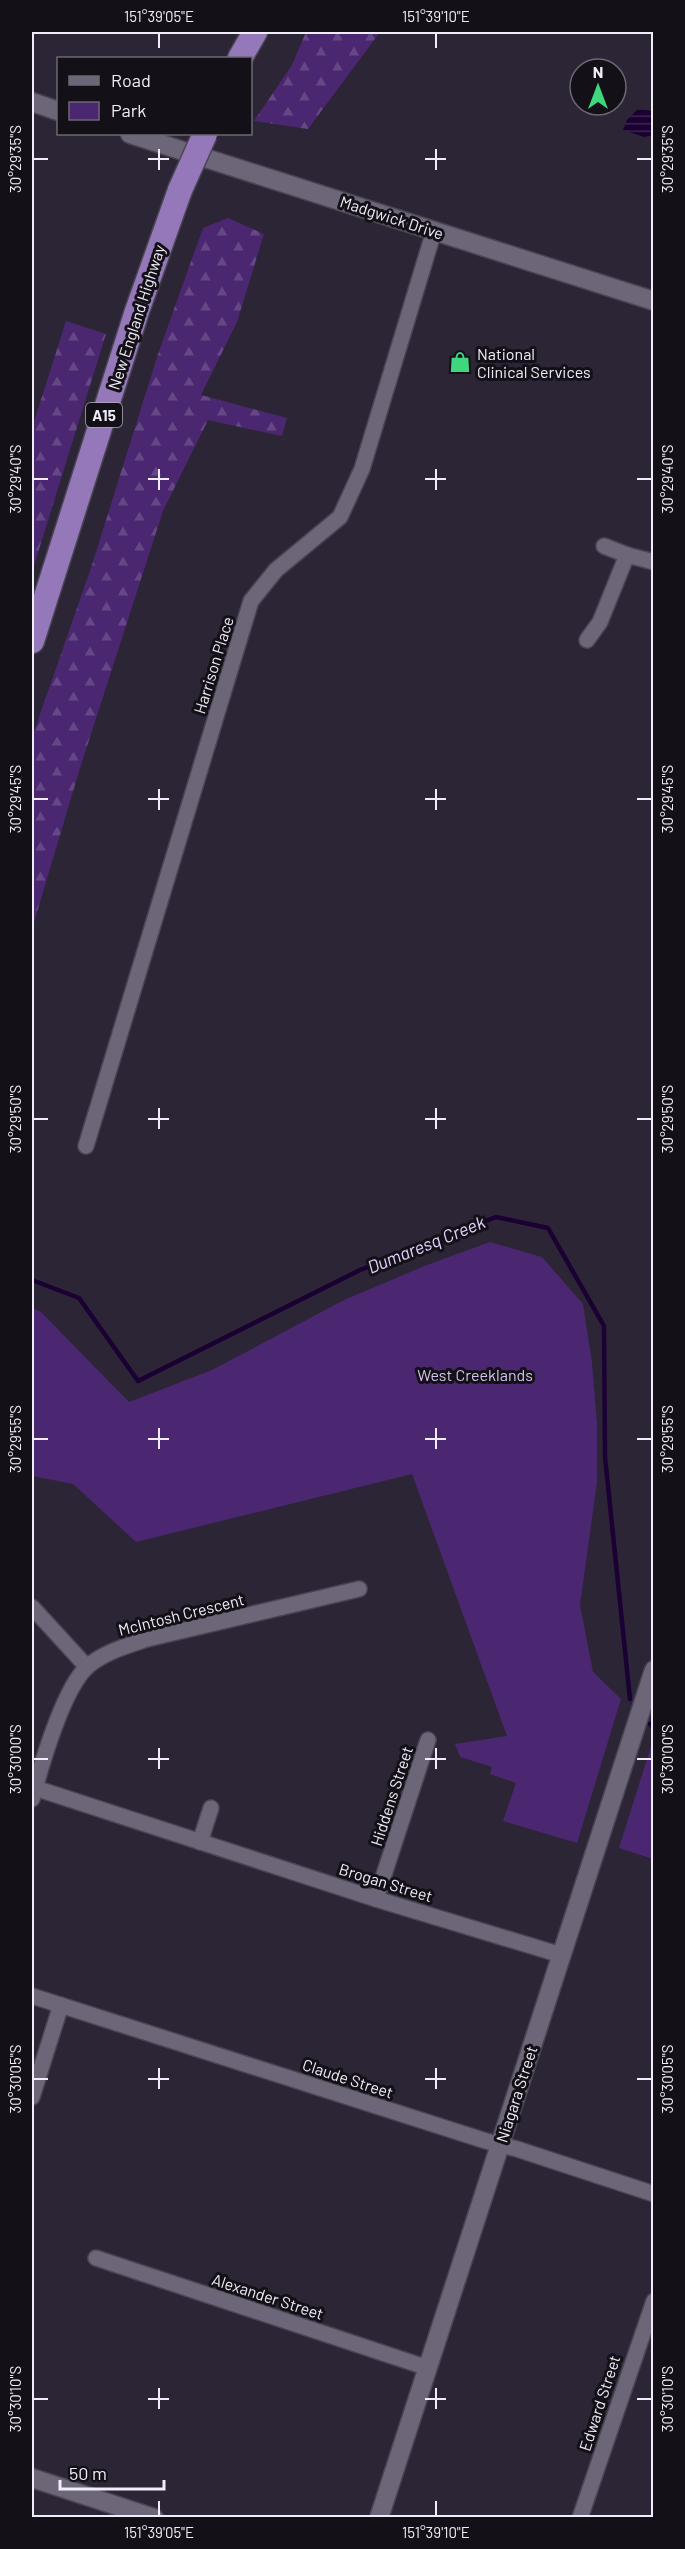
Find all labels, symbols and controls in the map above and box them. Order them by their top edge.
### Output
text: 151°39'05"E [124,7,194,25]
text: 151°39'10"E [402,7,470,25]
legend [57,57,252,135]
north arrow [568,57,628,117]
text: N [593,62,603,81]
text: Road [111,69,151,91]
text: Park [111,99,146,121]
text: 30°29'35"S [6,125,24,193]
text: 30°29'35"S [658,125,676,193]
street label: Madgwick Drive [338,191,446,243]
street label: New England Highway [104,241,169,392]
place label: National Clinical Services [477,344,591,381]
shop icon: National Clinical Services [448,350,472,374]
road number: A15 [86,403,122,427]
text: 30°29'40"S [6,444,24,514]
text: 30°29'40"S [658,444,676,514]
street label: Harrison Place [189,614,237,716]
text: 30°29'45"S [6,765,24,833]
text: 30°29'45"S [658,765,676,833]
text: 30°29'50"S [6,1085,24,1153]
text: 30°29'50"S [658,1085,676,1153]
water label: Dumaresq Creek [364,1210,488,1278]
park label: West Creeklands [417,1365,533,1384]
text: 30°29'55"S [6,1405,24,1473]
text: 30°29'55"S [658,1405,676,1473]
street label: McIntosh Crescent [116,1589,246,1639]
text: 30°30'00"S [6,1724,24,1794]
text: 30°30'00"S [658,1724,676,1794]
street label: Hiddens Street [366,1744,416,1848]
street label: Brogan Street [337,1859,435,1905]
street label: Niagara Street [491,2043,541,2145]
text: 30°30'05"S [6,2045,24,2114]
text: 30°30'05"S [658,2045,676,2114]
street label: Claude Street [300,2054,396,2102]
street label: Alexander Street [210,2269,326,2323]
street label: Edward Street [575,2353,623,2453]
text: 30°30'10"S [6,2366,24,2432]
text: 30°30'10"S [658,2366,676,2432]
scale bar [60,2453,164,2491]
text: 50 m [69,2462,107,2484]
text: 151°39'05"E [124,2523,194,2541]
text: 151°39'10"E [402,2523,470,2541]

